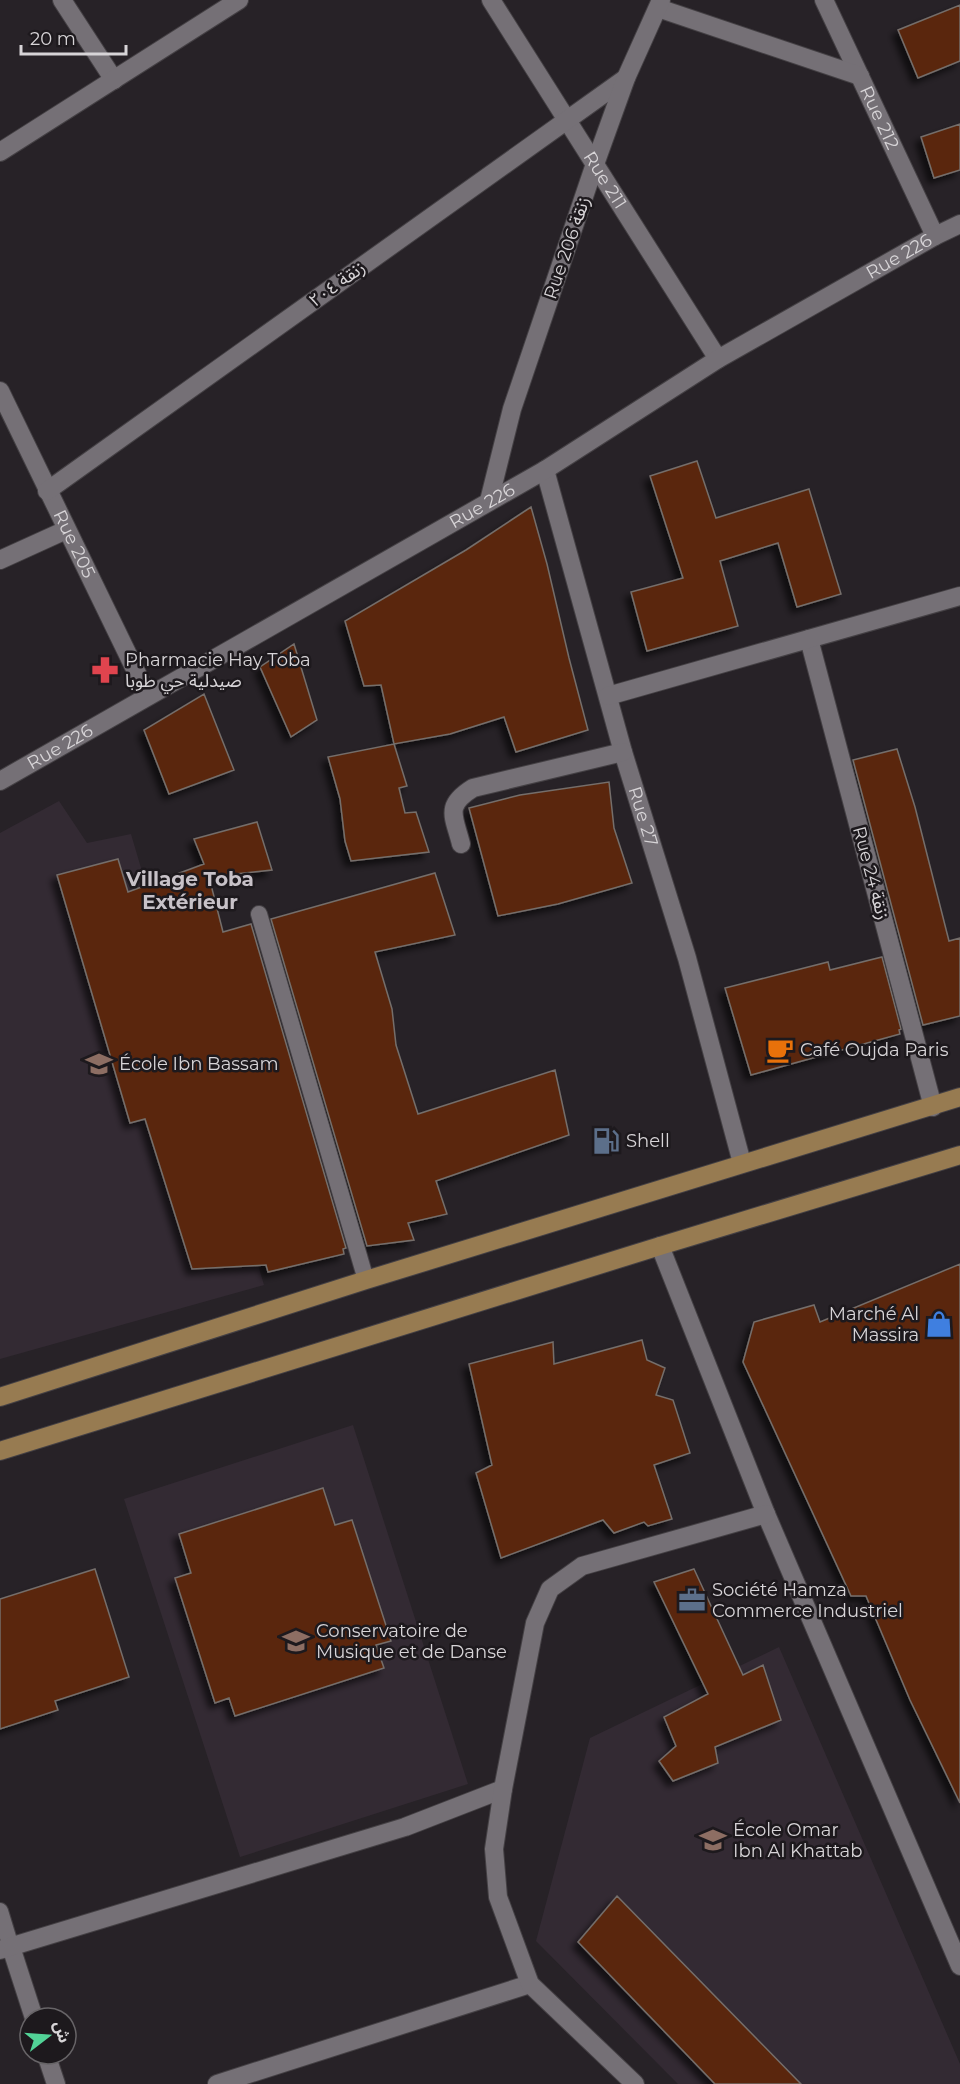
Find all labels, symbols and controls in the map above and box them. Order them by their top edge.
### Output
scale bar [21,18,126,56]
text: 20 m [30,28,76,50]
street label: Rue 212 [855,82,904,153]
street label: Rue 211 [578,147,631,213]
street label: Rue 206 زنقة [539,194,595,302]
street label: Rue 226 [862,229,936,284]
street label: زنقة ٢٠٤ [305,256,369,312]
street label: Rue 226 [445,478,519,533]
street label: Rue 205 [48,506,100,582]
place label: Pharmacie Hay Toba صيدلية حي طوبا [125,649,311,694]
pharmacy icon: Pharmacie Hay Toba صيدلية حي طوبا [90,655,120,685]
street label: Rue 226 [23,719,97,774]
street label: Rue 27 [623,784,663,849]
street label: Rue 24 زنقة [848,824,894,922]
district label: Village Toba Extérieur [125,867,254,914]
cafe icon: Café Oujda Paris [765,1035,795,1065]
place label: Café Oujda Paris [800,1039,949,1061]
school or university icon: École Ibn Bassam [84,1049,114,1079]
place label: École Ibn Bassam [119,1053,279,1075]
fuel station icon: Shell [591,1126,621,1156]
place label: Shell [626,1130,670,1152]
place label: Marché Al Massira [829,1303,919,1346]
shop icon: Marché Al Massira [924,1309,954,1339]
place label: Société Hamza Commerce Industriel [712,1579,903,1622]
office icon: Société Hamza Commerce Industriel [677,1585,707,1615]
place label: Conservatoire de Musique et de Danse [316,1620,507,1663]
school or university icon: Conservatoire de Musique et de Danse [281,1626,311,1656]
place label: École Omar Ibn Al Khattab [733,1819,862,1862]
school or university icon: École Omar Ibn Al Khattab [698,1825,728,1855]
north arrow [18,2006,78,2066]
text: ش [50,2019,74,2045]

